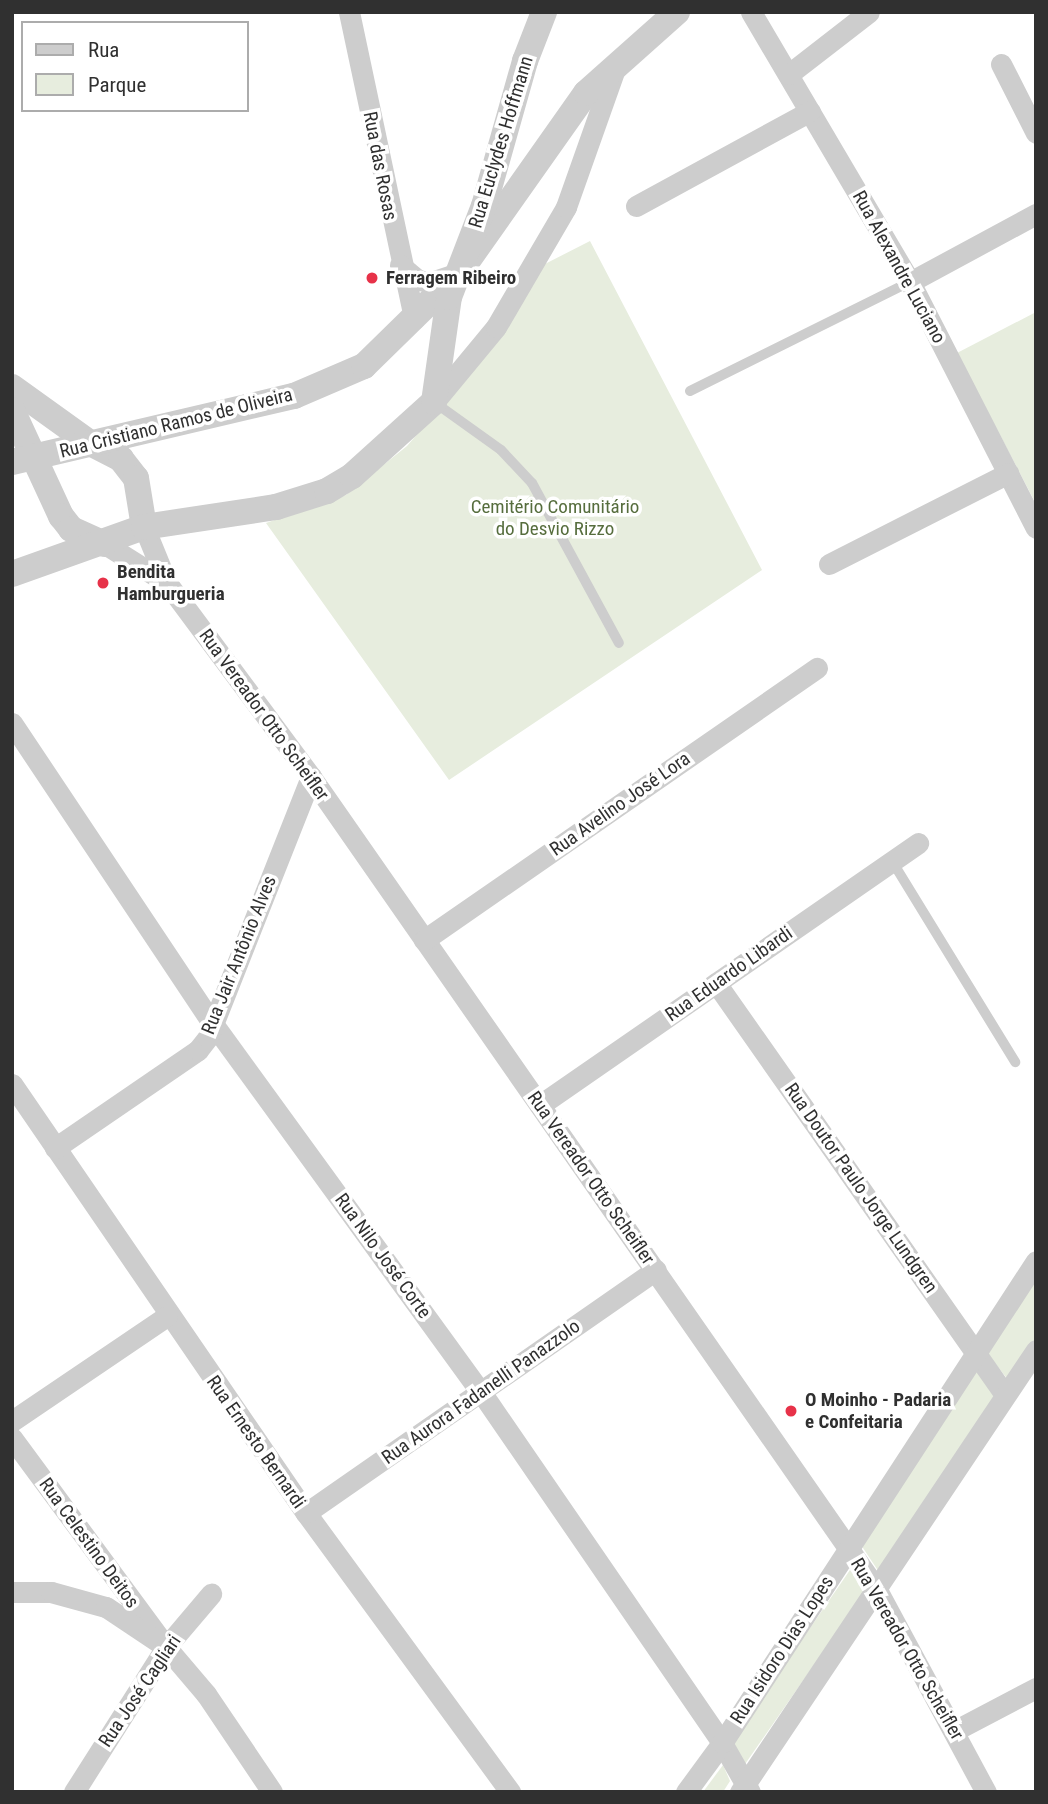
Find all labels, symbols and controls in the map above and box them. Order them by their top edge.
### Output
legend [21,21,248,112]
text: Rua [88,38,119,62]
street label: Rua Euclydes Hoffmann [464,53,538,231]
text: Parque [88,73,146,97]
street label: Rua das Rosas [358,110,402,222]
street label: Rua Alexandre Luciano [848,187,950,347]
place label: Ferragem Ribeiro [386,267,516,289]
marker: Ferragem Ribeiro [364,270,380,286]
street label: Rua Cristiano Ramos de Oliveira [57,383,295,463]
park label: Cemitério Comunitário do Desvio Rizzo [471,496,639,540]
place label: Bendita Hamburgueria [117,561,225,605]
marker: Bendita Hamburgueria [95,575,111,591]
street label: Rua Vereador Otto Scheifler [194,625,334,805]
street label: Rua Avelino José Lora [546,747,694,861]
street label: Rua Jair Antônio Alves [197,872,281,1038]
street label: Rua Eduardo Libardi [661,922,797,1026]
street label: Rua Doutor Paulo Jorge Lundgren [780,1079,942,1297]
street label: Rua Vereador Otto Scheifler [522,1087,660,1269]
street label: Rua Nilo José Corte [330,1189,436,1323]
street label: Rua Aurora Fadanelli Panazzolo [378,1315,584,1469]
street label: Rua Ernesto Bernardi [202,1371,310,1513]
place label: O Moinho - Padaria e Confeitaria [805,1389,951,1433]
marker: O Moinho - Padaria e Confeitaria [783,1403,799,1419]
street label: Rua Celestino Deitos [34,1474,144,1612]
street label: Rua Vereador Otto Scheifler [846,1554,968,1744]
street label: Rua Isidoro Dias Lopes [726,1572,838,1728]
street label: Rua José Cagliari [94,1630,186,1752]

